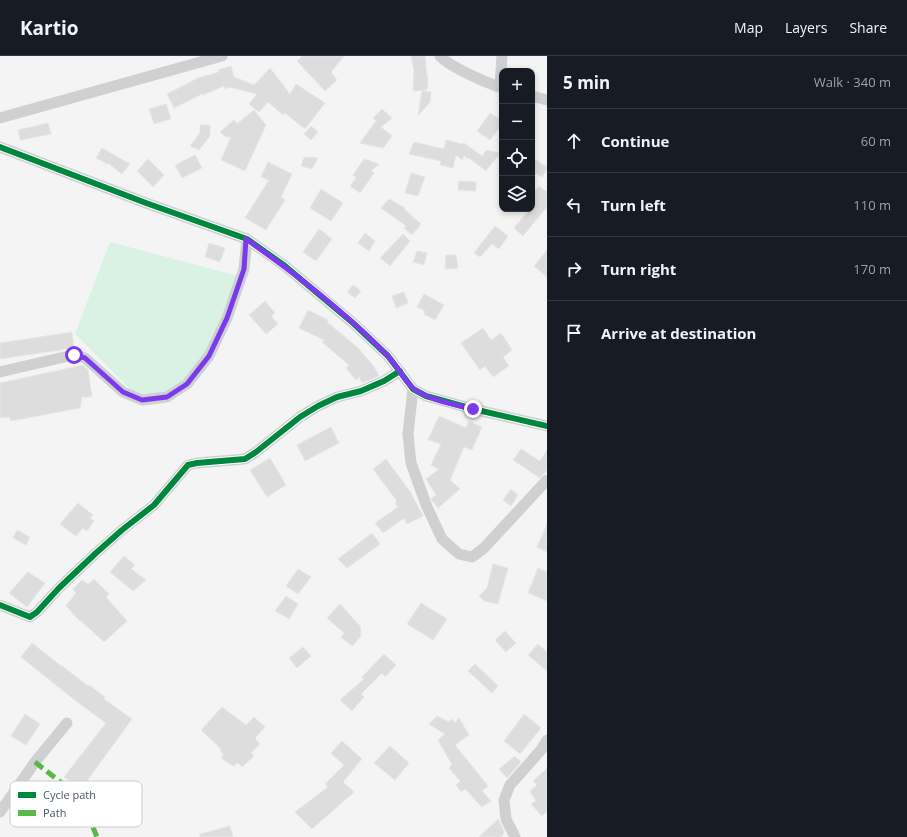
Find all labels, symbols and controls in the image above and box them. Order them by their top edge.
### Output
text: Kartio [20,15,79,41]
text: Map [734,18,763,37]
text: Layers [785,18,827,37]
text: Share [849,18,887,37]
map controls [499,68,535,212]
button: + [499,68,535,104]
text: 5 min [563,71,610,94]
text: Walk · 340 m [814,73,891,91]
button: − [499,104,535,140]
icon: ahead [563,130,585,152]
text: Continue [601,131,669,151]
text: 60 m [861,132,891,150]
button: locate [499,140,535,176]
button: layers [499,176,535,212]
icon: left [563,194,585,216]
text: Turn left [601,195,666,215]
text: 110 m [853,196,891,214]
icon: right [563,258,585,280]
text: Turn right [601,259,676,279]
text: 170 m [853,260,891,278]
icon: arrive [563,322,585,344]
text: Arrive at destination [601,323,756,343]
route start [65,346,83,364]
route end [464,400,482,418]
legend [10,781,142,827]
text: Cycle path [43,787,96,802]
text: Path [43,805,66,820]

